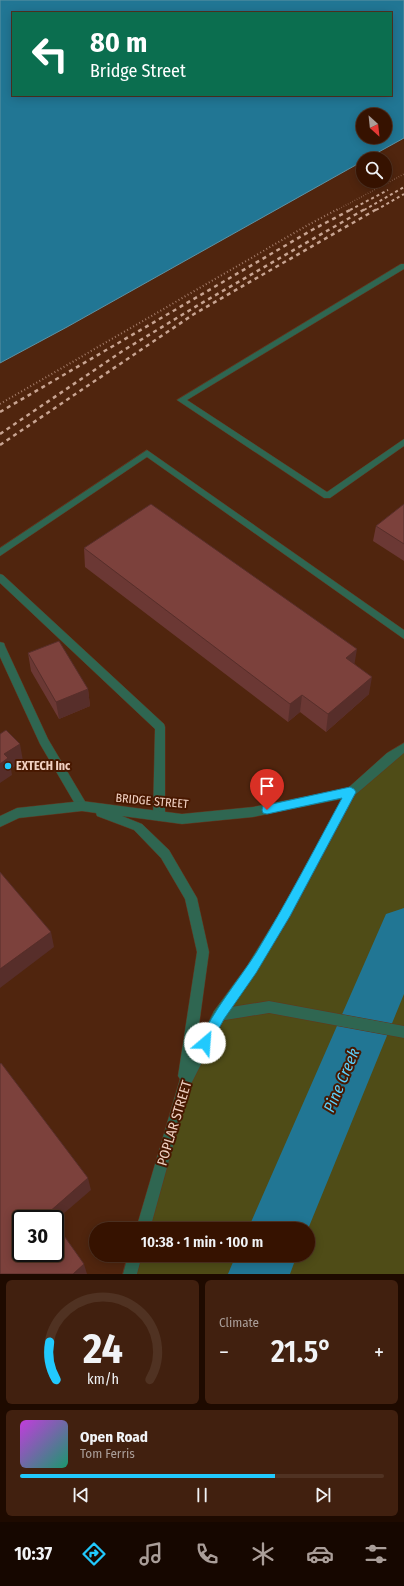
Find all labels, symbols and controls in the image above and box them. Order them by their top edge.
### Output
text: 80 m [90,26,147,59]
icon: left [24,28,76,80]
text: Bridge Street [90,60,186,82]
north arrow [356,108,392,144]
map controls [356,108,392,188]
button: search [356,152,392,188]
place label: EXTECH Inc [16,759,71,773]
marker: EXTECH Inc [3,761,13,771]
pin [250,769,284,810]
icon: arrive [256,775,278,797]
street label: BRIDGE STREET [115,791,189,811]
position arrow [184,1022,226,1064]
water label: Pine Creek [319,1045,363,1115]
street label: POPLAR STREET [153,1078,196,1168]
speed limit sign: 30 [12,1210,64,1262]
text: 10:38 · 1 min · 100 m [141,1233,263,1251]
text: Climate [219,1315,259,1330]
text: 24 [82,1324,122,1374]
text: 21.5° [271,1334,332,1370]
text: − [219,1339,229,1366]
text: + [374,1339,384,1366]
text: km/h [87,1371,118,1388]
text: Open Road [80,1428,148,1446]
text: Tom Ferris [80,1446,135,1461]
icon: previous [70,1484,92,1506]
icon: pause [191,1484,213,1506]
icon: next [312,1484,334,1506]
icon: directions [80,1540,108,1568]
icon: music [137,1540,165,1568]
icon: phone [193,1540,221,1568]
icon: climate [249,1540,277,1568]
icon: car [306,1540,334,1568]
icon: filters [362,1540,390,1568]
text: 10:37 [14,1543,52,1565]

